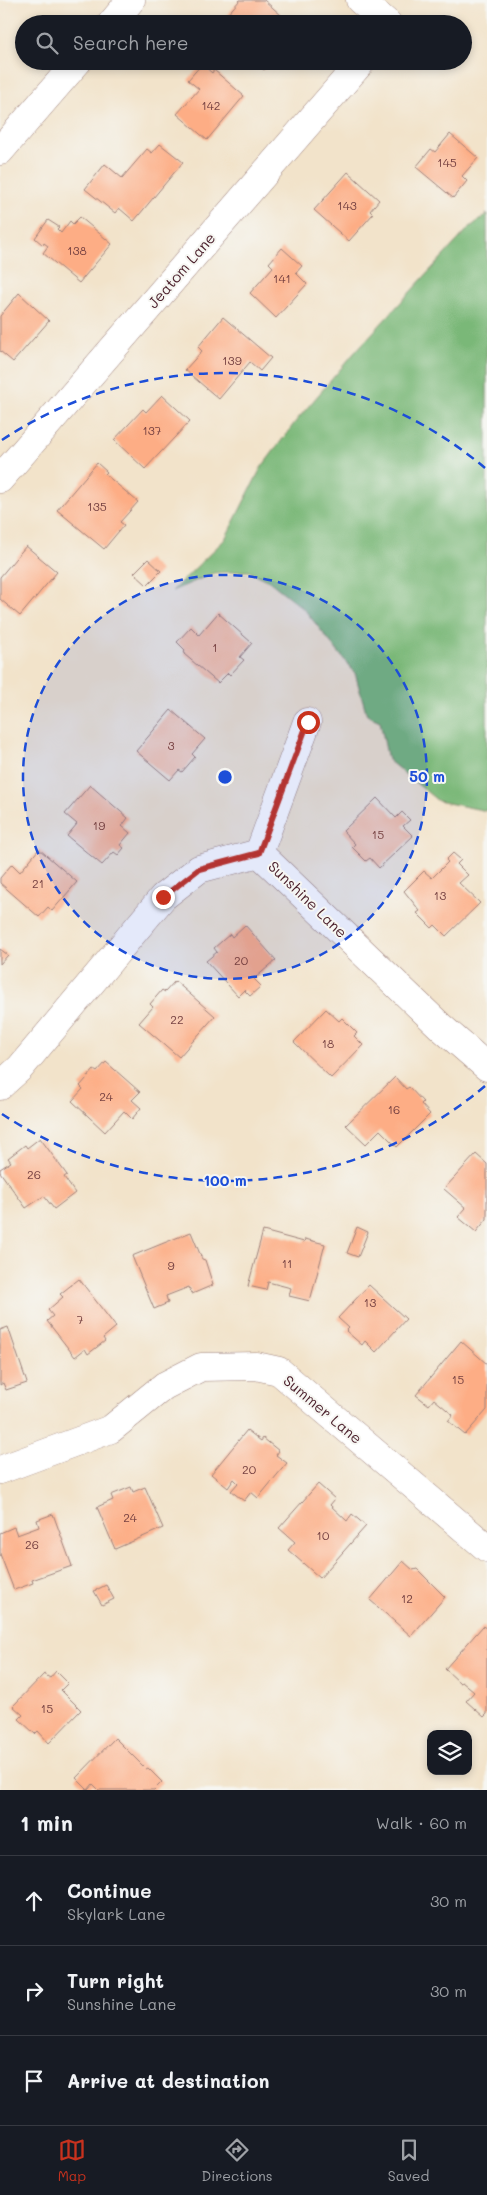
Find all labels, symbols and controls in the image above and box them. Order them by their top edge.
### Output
search box [15,15,472,70]
icon: search [33,29,61,57]
text: Search here [73,30,189,55]
house number: 142 [201,97,221,113]
house number: 145 [437,154,457,170]
house number: 143 [337,197,357,213]
street label: Jeatom Lane [143,228,219,312]
house number: 138 [67,242,87,258]
house number: 141 [273,270,291,286]
house number: 139 [222,352,242,368]
house number: 137 [142,422,162,438]
house number: 135 [87,498,107,514]
house number: 1 [212,639,218,655]
route start [297,711,320,734]
house number: 3 [167,737,175,753]
text: 50 m [409,766,445,786]
centre of rings [216,768,234,786]
house number: 19 [93,817,105,833]
house number: 15 [372,826,384,842]
street label: Sunshine Lane [264,856,352,942]
house number: 21 [32,875,44,891]
route end [152,886,175,909]
house number: 13 [434,887,446,903]
house number: 20 [234,952,249,968]
house number: 22 [170,1011,184,1027]
house number: 18 [322,1035,334,1051]
house number: 24 [99,1088,113,1104]
house number: 16 [388,1101,400,1117]
house number: 26 [27,1166,41,1182]
text: 100 m [203,1170,247,1190]
house number: 11 [282,1255,292,1271]
house number: 9 [167,1257,175,1273]
house number: 13 [364,1294,376,1310]
house number: 7 [77,1311,84,1327]
street label: Summer Lane [279,1370,367,1448]
house number: 15 [452,1371,464,1387]
house number: 20 [242,1461,257,1477]
house number: 24 [123,1509,137,1525]
house number: 10 [317,1527,330,1543]
house number: 26 [25,1536,39,1552]
house number: 12 [401,1590,413,1606]
house number: 15 [41,1700,53,1716]
map controls [427,1730,472,1775]
button: layers [427,1730,472,1775]
text: 1 min [20,1809,73,1836]
text: Walk · 60 m [376,1812,467,1833]
text: Continue [67,1878,152,1903]
icon: ahead [20,1887,48,1915]
text: 30 m [430,1890,467,1911]
text: Skylark Lane [67,1903,166,1924]
text: Turn right [67,1968,164,1993]
icon: right [20,1977,48,2005]
text: 30 m [430,1980,467,2001]
text: Sunshine Lane [67,1993,176,2014]
icon: arrive [20,2067,48,2095]
text: Arrive at destination [67,2068,270,2093]
tab: Map [58,2136,86,2185]
tab: Directions [201,2136,273,2185]
tab: Saved [388,2136,429,2185]

